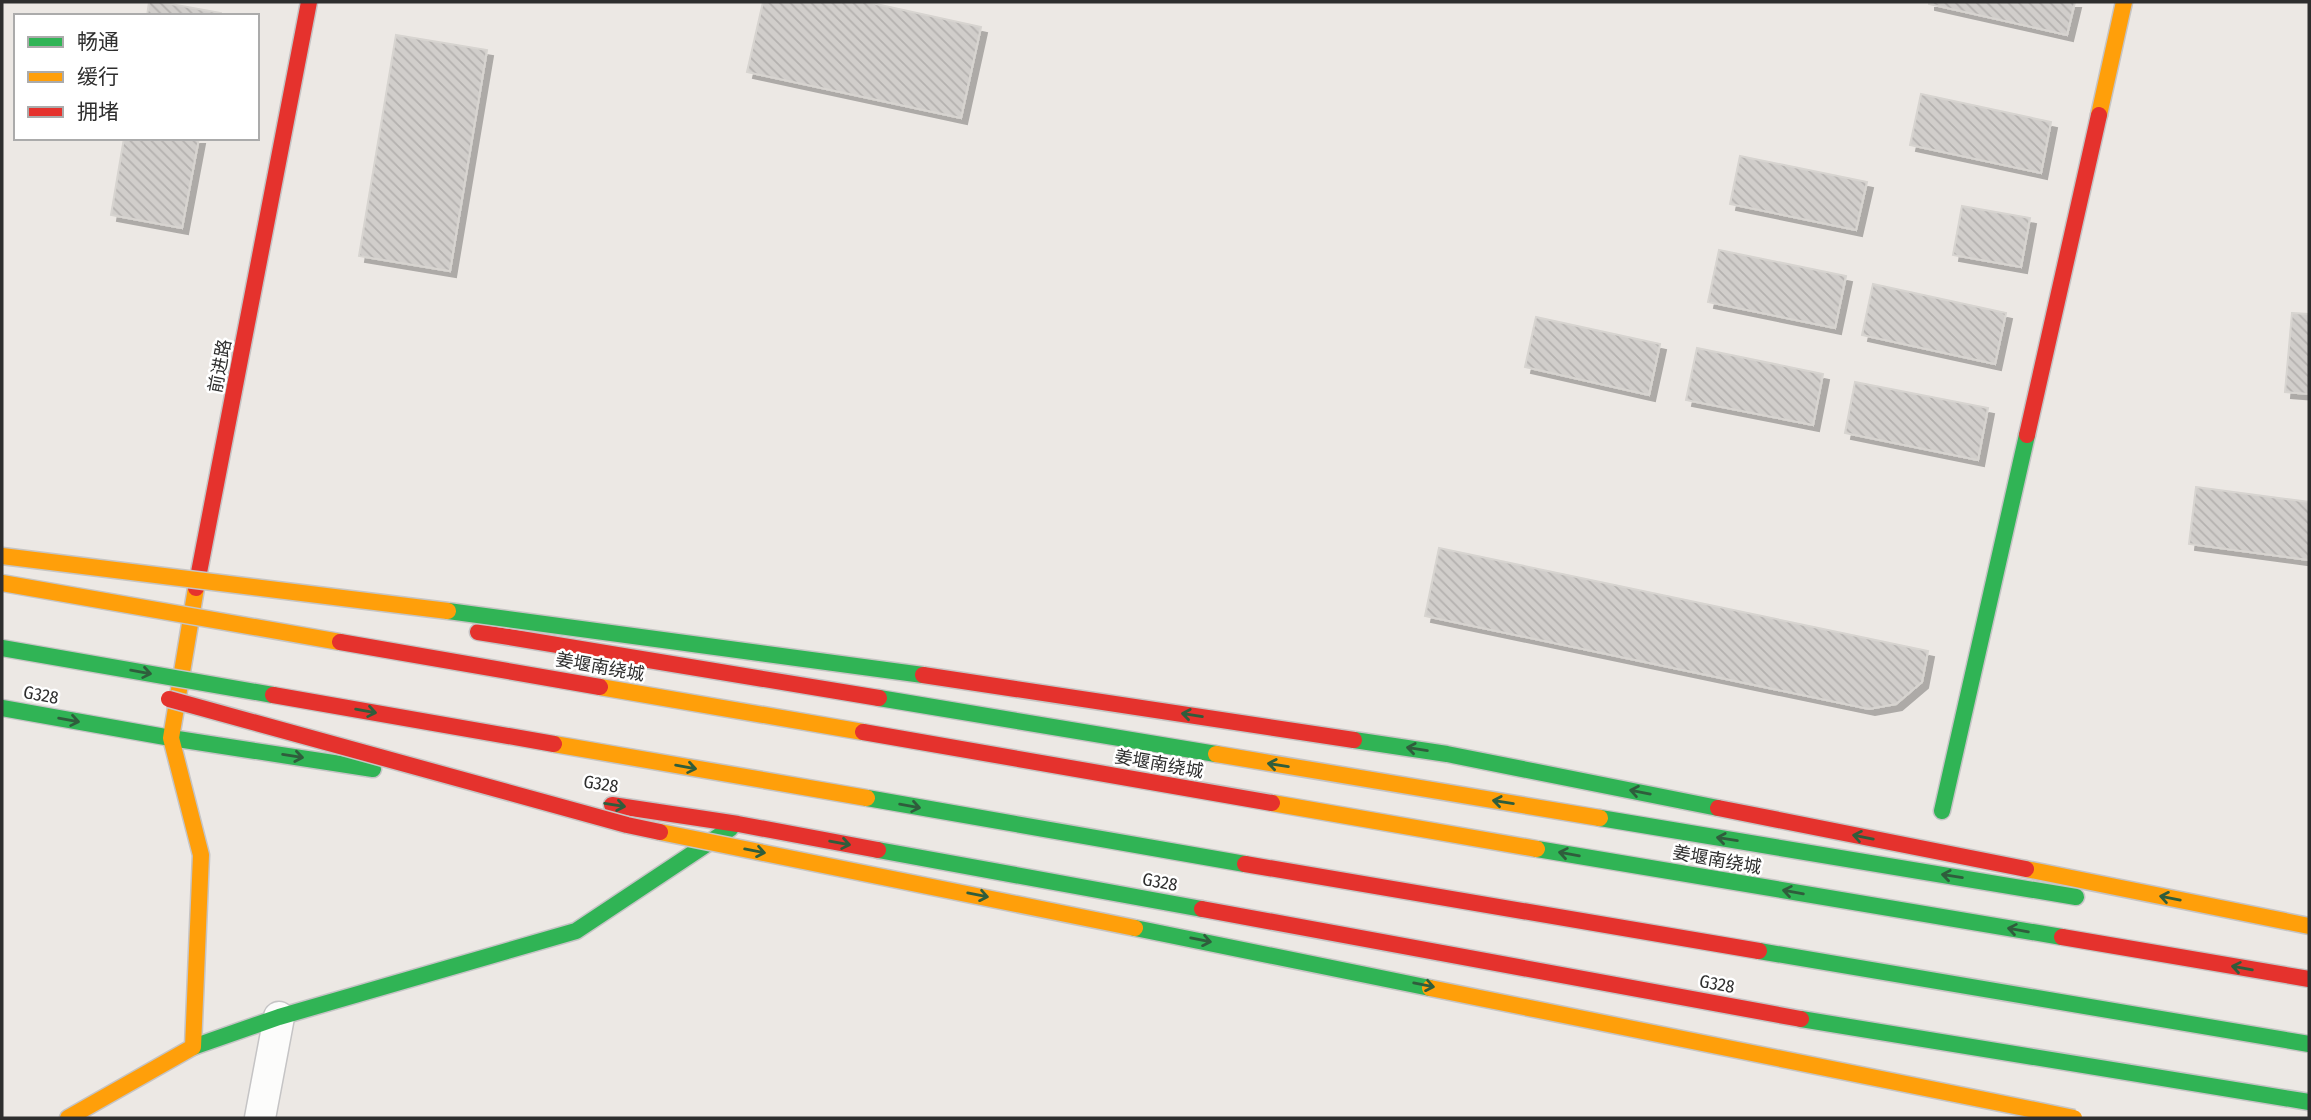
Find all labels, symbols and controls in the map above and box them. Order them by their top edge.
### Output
legend [14,14,259,140]
text: 畅通 [77,29,119,55]
text: 缓行 [77,64,119,90]
text: 拥堵 [77,99,119,125]
street label: 前进路 [204,337,236,395]
street label: 姜堰南绕城 [554,648,646,686]
one-way arrow [129,666,152,679]
street label: G328 [22,681,60,709]
one-way arrow [354,705,376,718]
one-way arrow [1181,708,1204,721]
one-way arrow [57,713,80,727]
one-way arrow [1406,742,1429,755]
street label: 姜堰南绕城 [1113,745,1205,783]
one-way arrow [282,750,304,763]
one-way arrow [1268,758,1290,771]
one-way arrow [674,761,697,774]
street label: G328 [582,770,620,798]
one-way arrow [1629,785,1652,799]
one-way arrow [1492,795,1515,808]
one-way arrow [603,799,626,812]
one-way arrow [898,800,921,813]
one-way arrow [1852,829,1875,843]
one-way arrow [1716,832,1739,845]
one-way arrow [828,837,851,850]
street label: 姜堰南绕城 [1671,841,1763,879]
one-way arrow [743,844,766,858]
one-way arrow [1558,847,1581,860]
street label: G328 [1141,868,1179,896]
one-way arrow [1941,869,1964,882]
one-way arrow [1782,885,1805,898]
one-way arrow [966,889,989,903]
one-way arrow [2159,891,2182,904]
one-way arrow [2007,923,2030,936]
one-way arrow [1189,934,1212,948]
one-way arrow [2231,961,2254,974]
street label: G328 [1698,970,1736,998]
one-way arrow [1412,979,1435,993]

